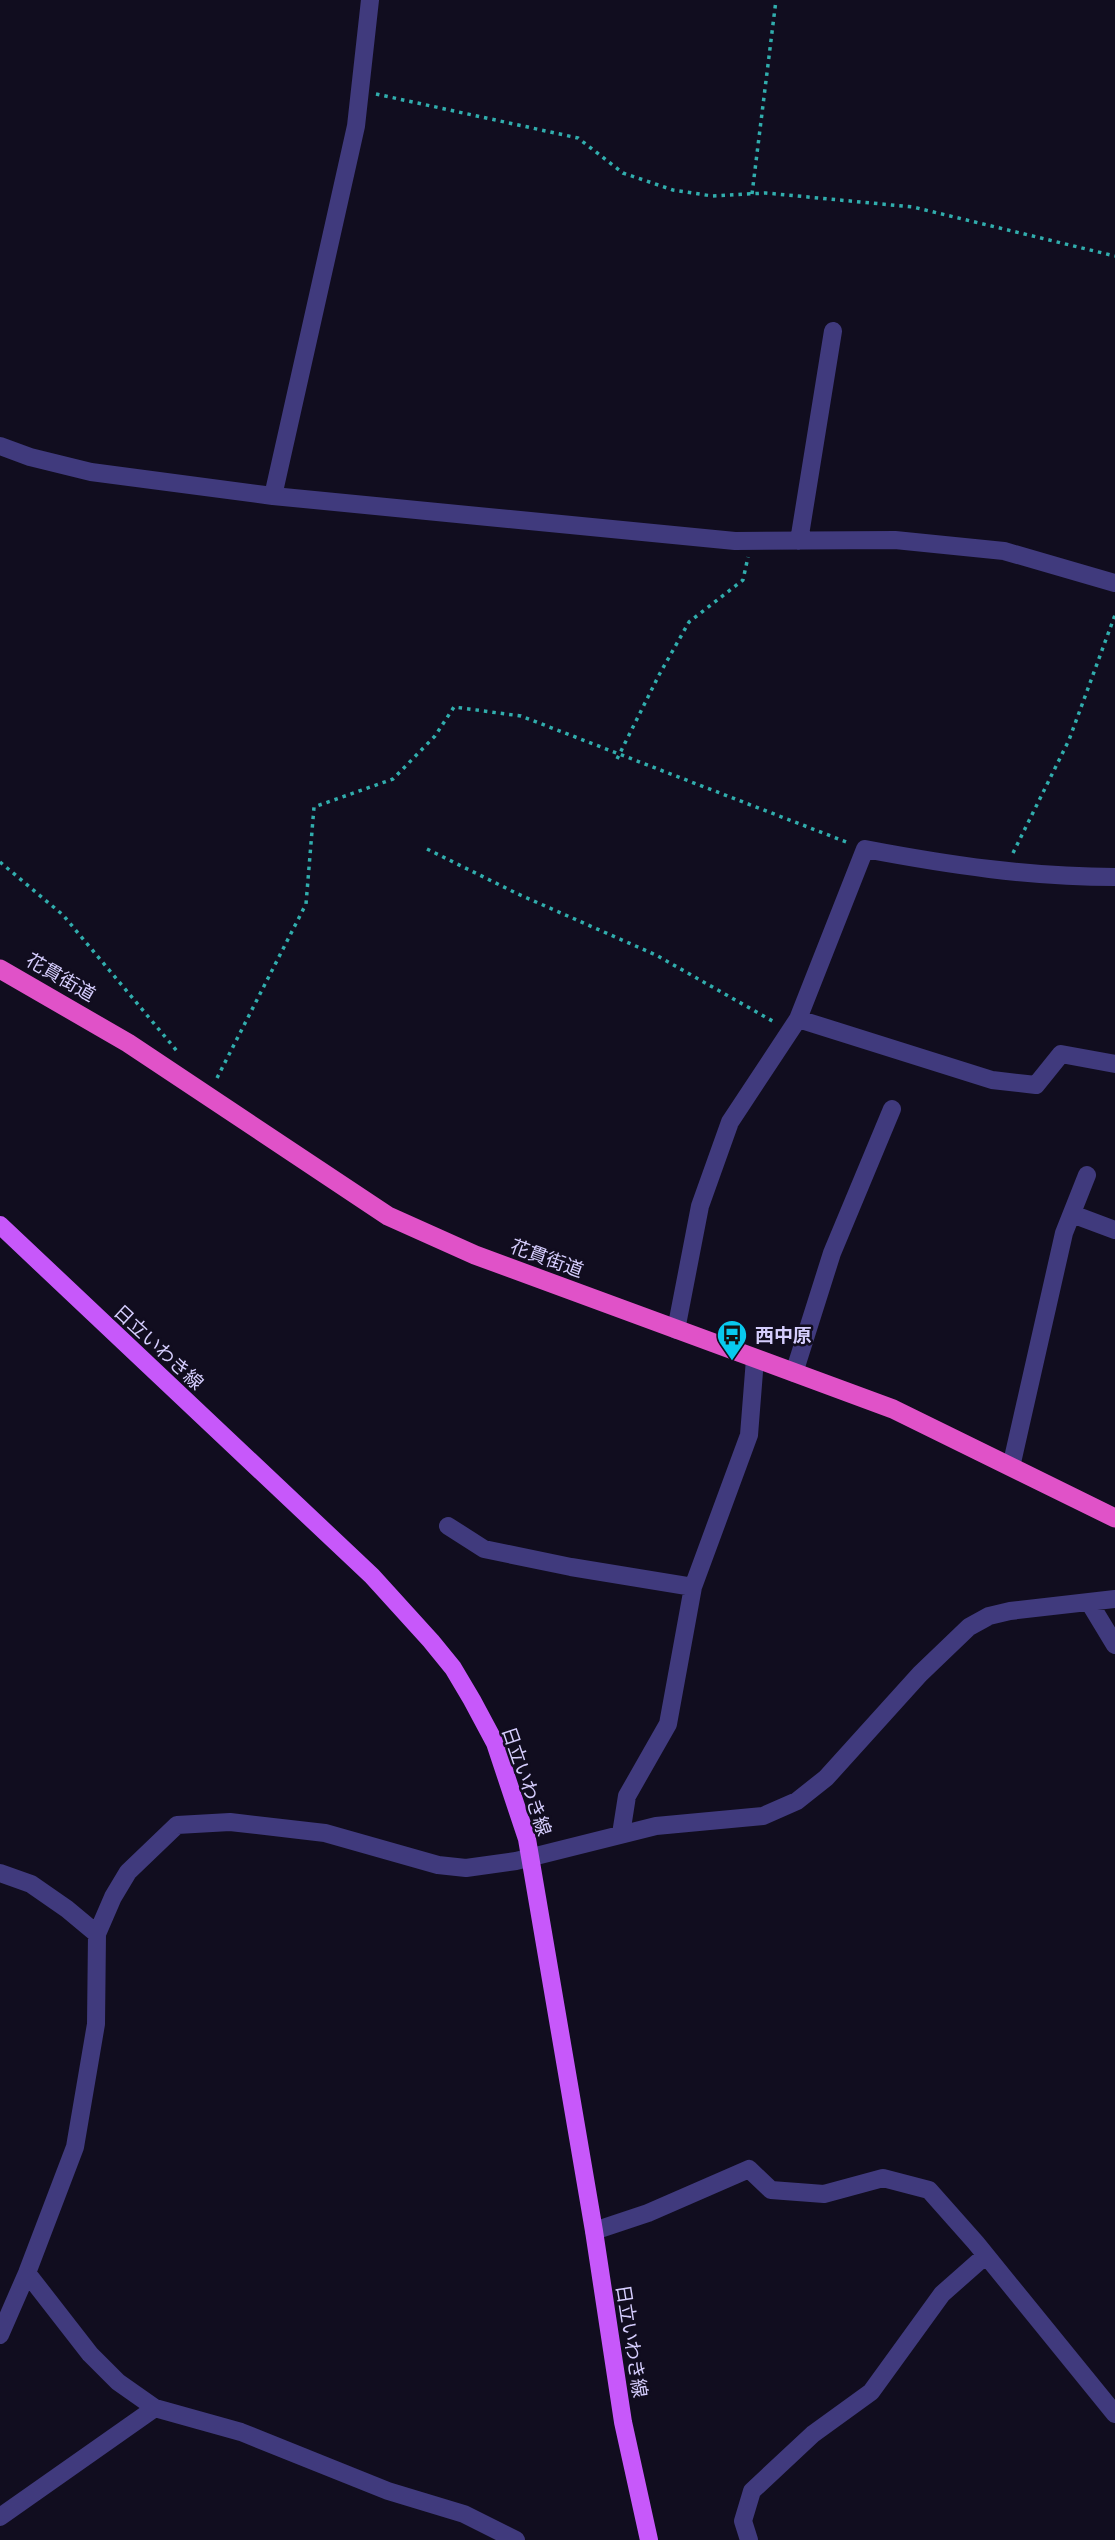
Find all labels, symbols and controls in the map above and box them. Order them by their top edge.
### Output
street label: 花貫街道 [23,948,99,1006]
street label: 花貫街道 [508,1235,586,1281]
street label: 日立いわき線 [110,1300,208,1394]
bus stop icon: 西中原 [715,1318,749,1362]
place label: 西中原 [755,1324,812,1346]
street label: 日立いわき線 [498,1724,556,1838]
street label: 日立いわき線 [612,2283,652,2399]

